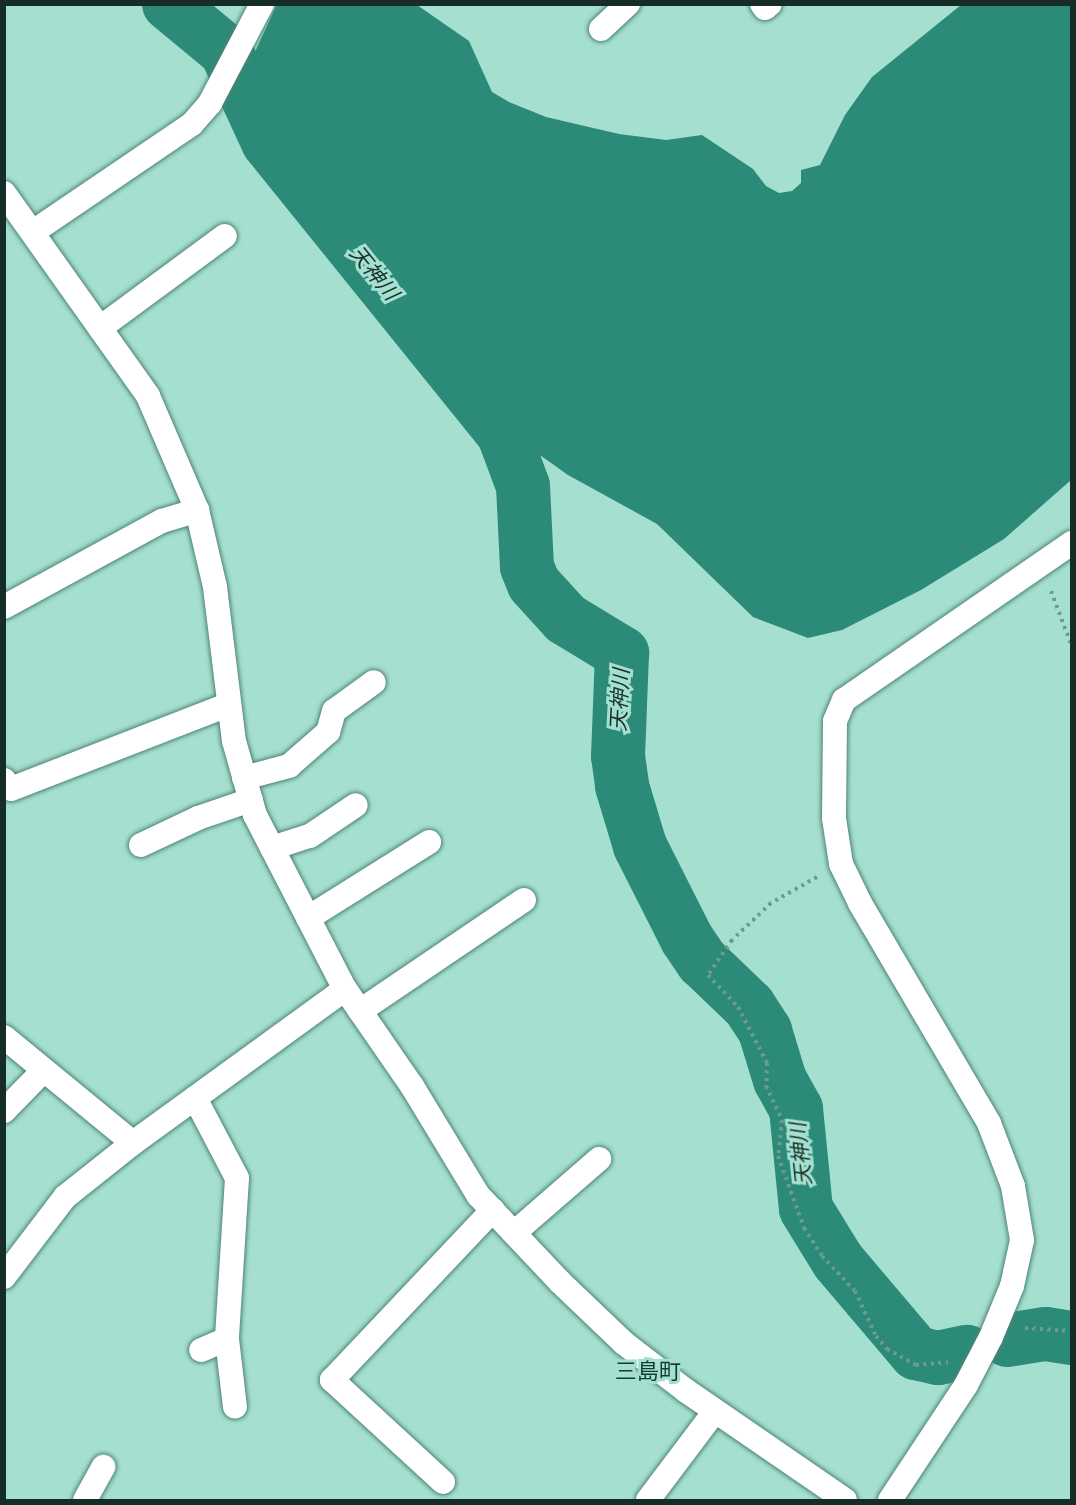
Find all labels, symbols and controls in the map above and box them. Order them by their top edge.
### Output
water label: 天神川 [344,241,404,305]
water label: 天神川 [606,668,634,732]
water label: 天神川 [785,1121,817,1187]
district label: 三島町 [615,1359,681,1385]

